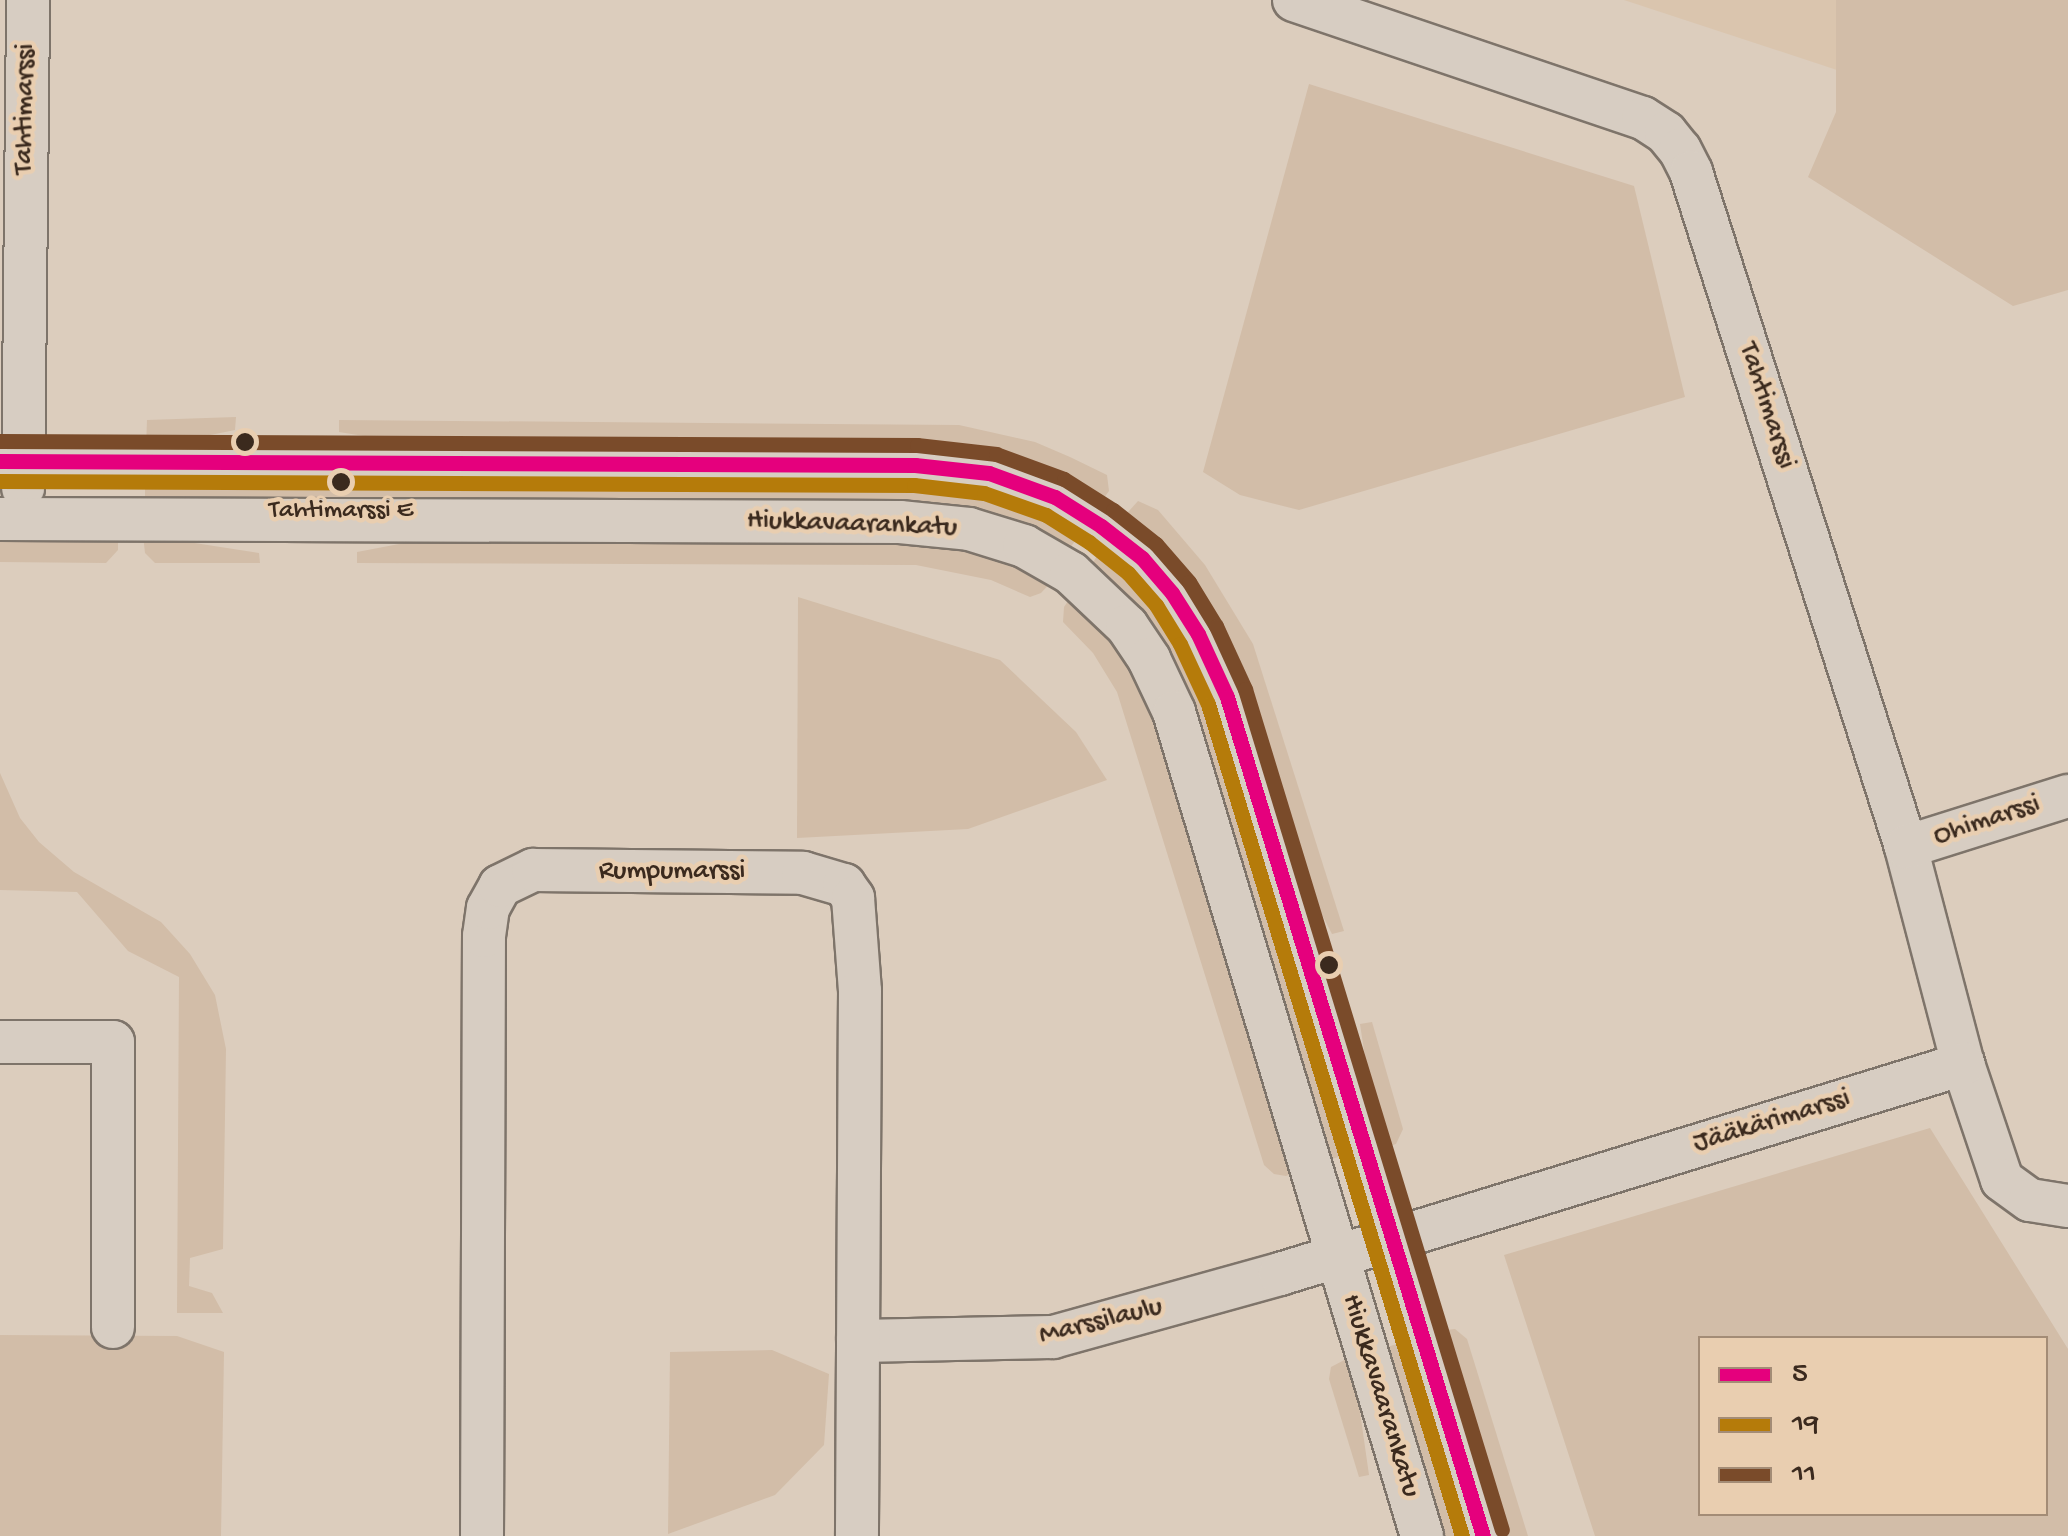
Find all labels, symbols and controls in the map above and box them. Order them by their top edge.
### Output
street label: Tahtimarssi [8,43,44,175]
street label: Tahtimarssi [1730,339,1802,473]
unlabelled marker [235,432,255,452]
marker: Tahtimarssi E [331,472,351,492]
place label: Tahtimarssi E [269,496,413,528]
street label: Hiukkavaarankatu [746,505,958,545]
street label: Ohimarssi [1930,788,2044,854]
street label: Rumpumarssi [599,855,745,889]
unlabelled marker [1319,955,1339,975]
street label: Jääkärimarssi [1690,1082,1854,1162]
street label: Marssilaulu [1036,1290,1166,1354]
street label: Hiukkavaarankatu [1333,1290,1427,1502]
legend [1698,1336,2048,1516]
text: 5 [1792,1358,1808,1393]
text: 19 [1792,1408,1819,1443]
text: 11 [1792,1458,1816,1493]

